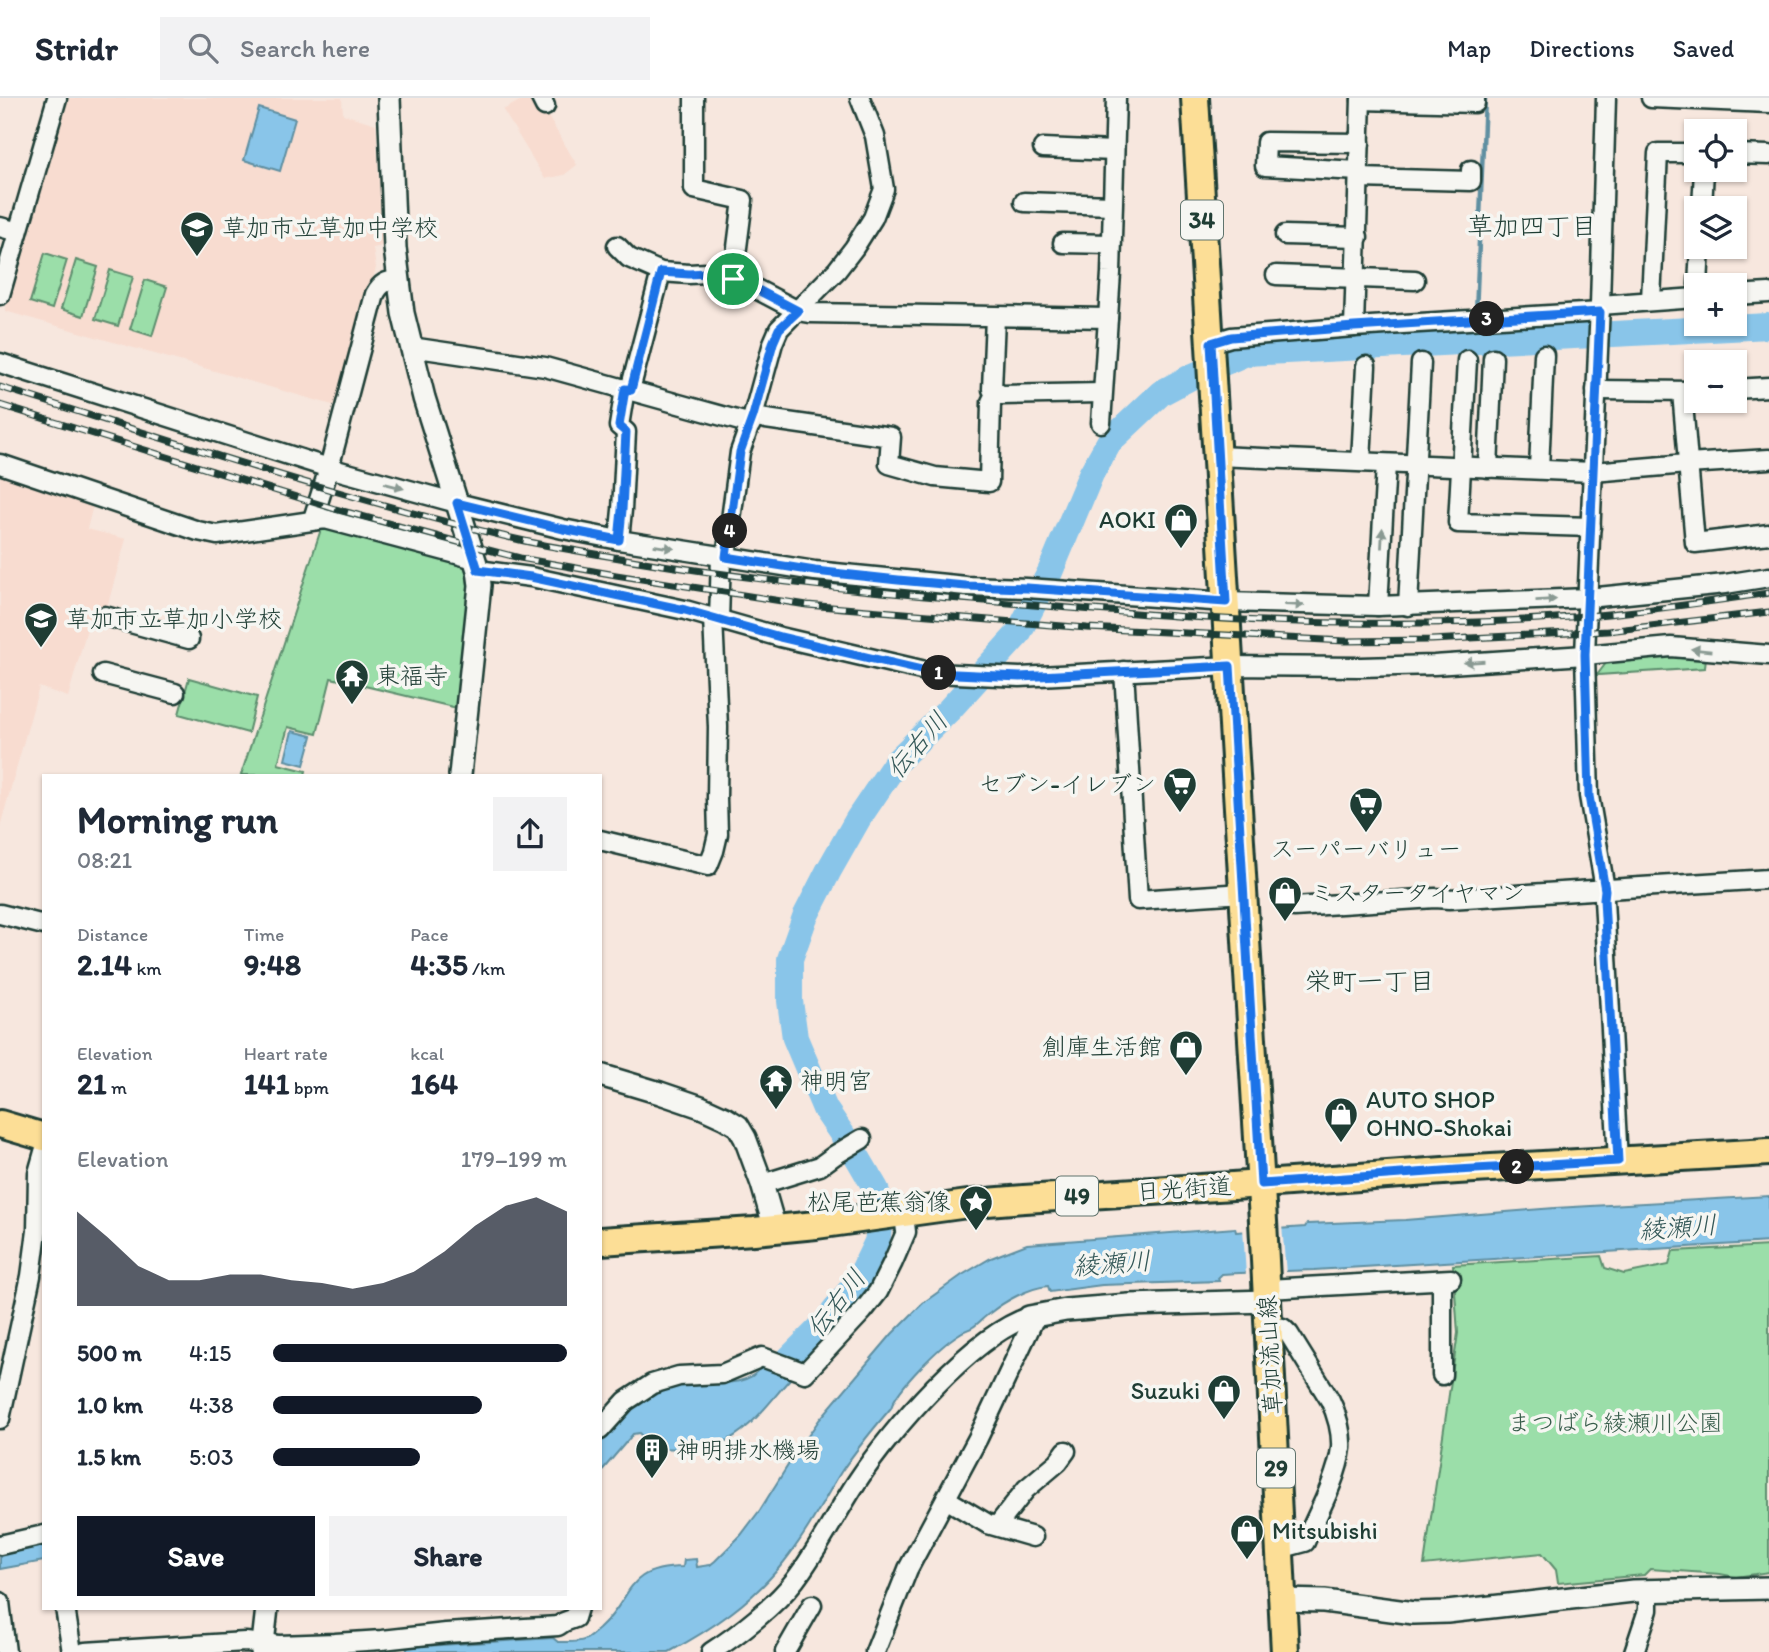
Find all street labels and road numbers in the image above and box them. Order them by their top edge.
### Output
road number: 34 [1181,200,1223,239]
street label: 日光街道 [1135,1171,1233,1206]
road number: 49 [1056,1176,1098,1216]
street label: 草加流山線 [1252,1294,1287,1416]
road number: 29 [1257,1448,1295,1488]

